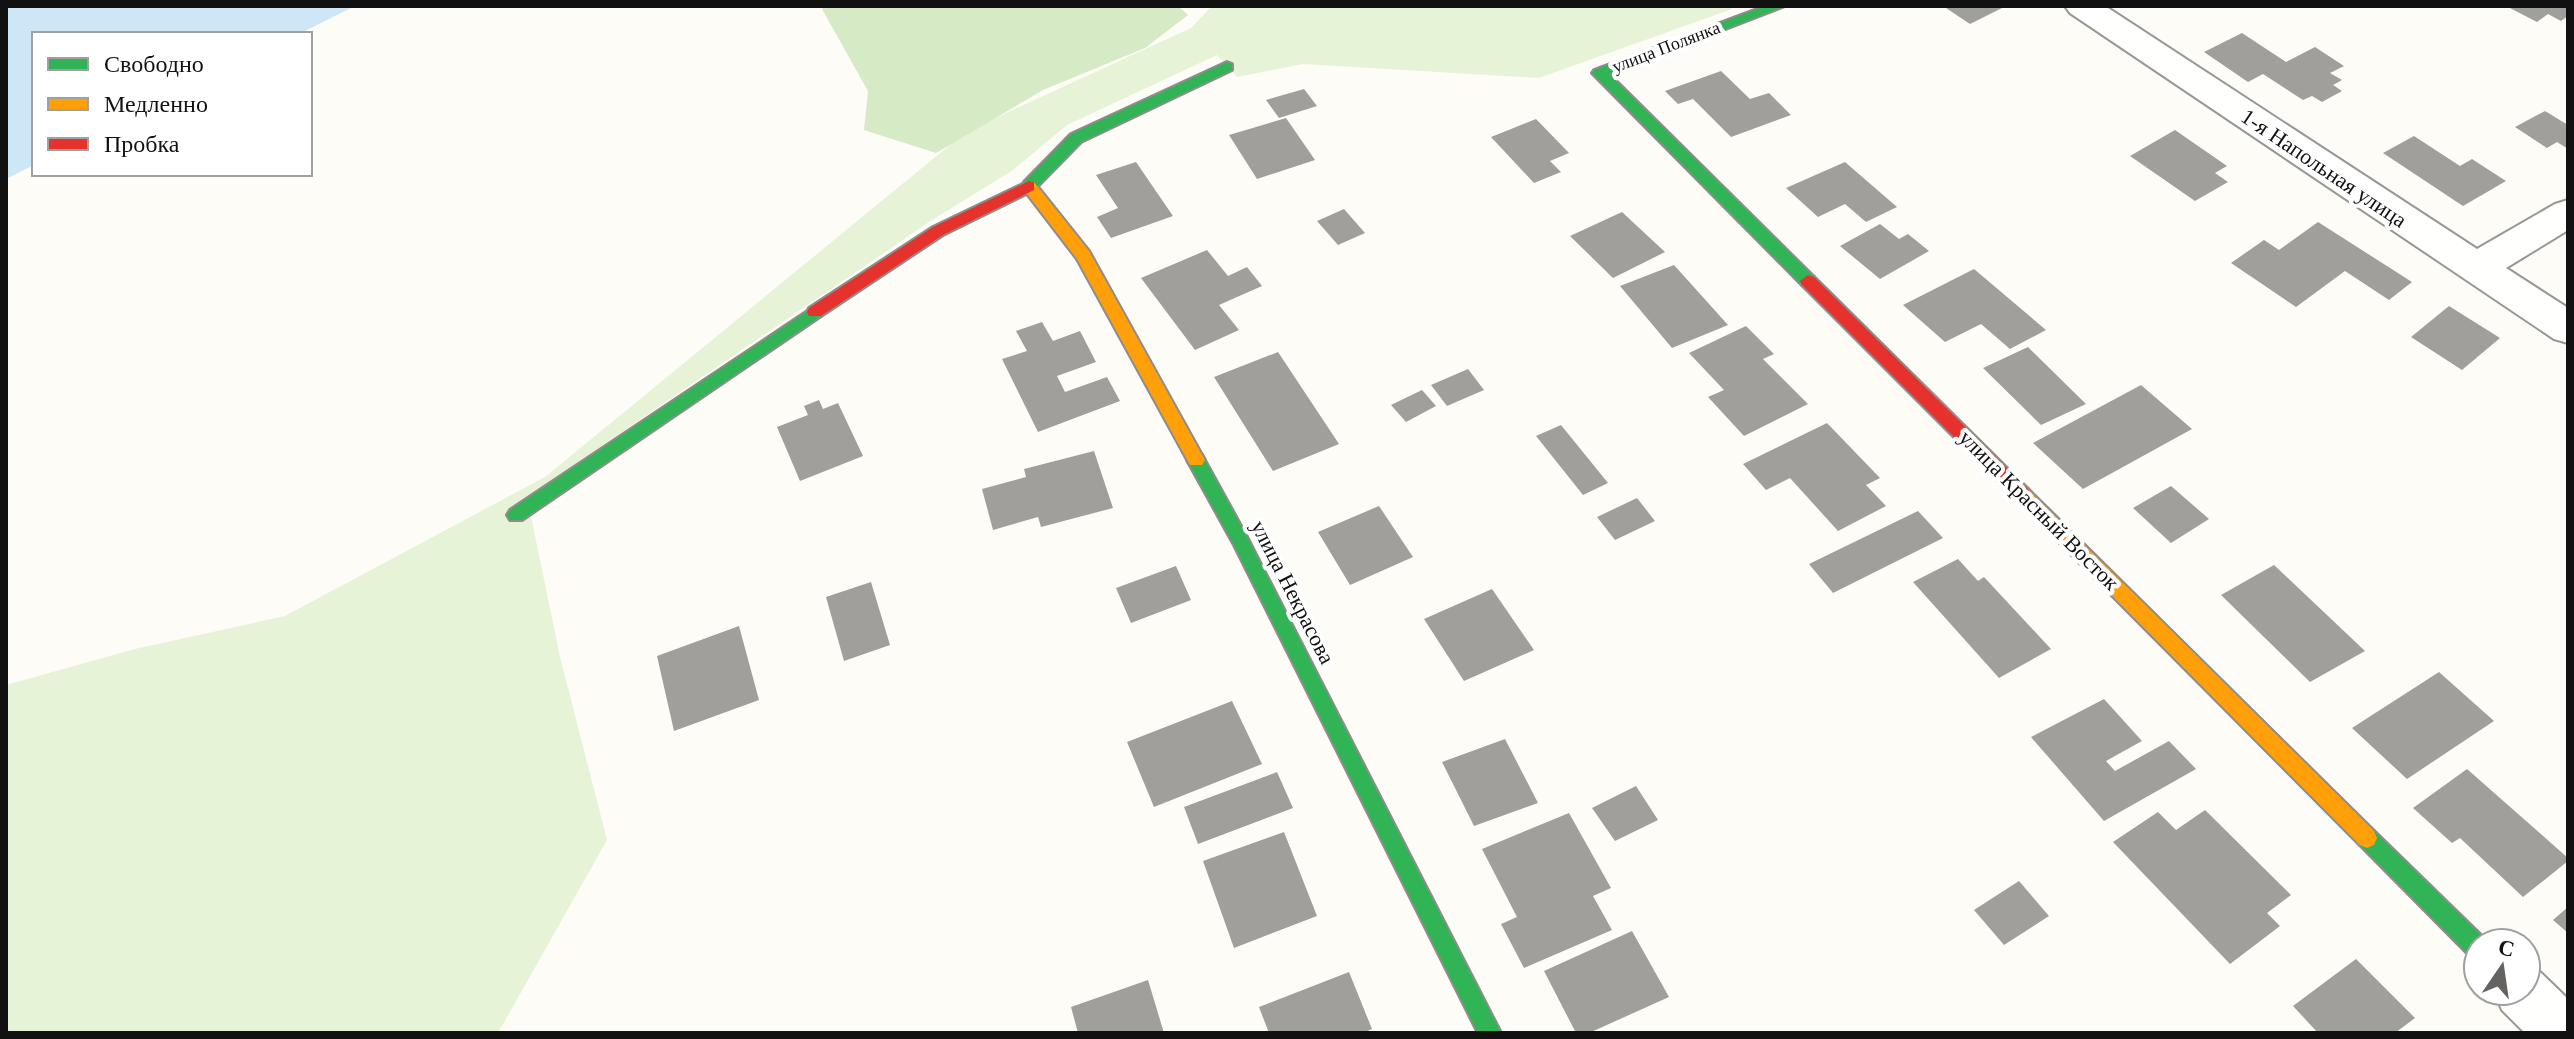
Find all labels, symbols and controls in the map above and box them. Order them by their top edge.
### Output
street label: улица Полянка [1609,17,1723,77]
legend [32,32,312,176]
text: Свободно [104,51,204,77]
text: Медленно [104,91,208,117]
street label: 1-я Напольная улица [2236,103,2412,233]
text: Пробка [104,131,180,157]
street label: улица Красный Восток [1954,425,2124,595]
street label: улица Некрасова [1246,516,1340,668]
north arrow [2462,927,2542,1007]
text: С [2496,934,2517,962]

